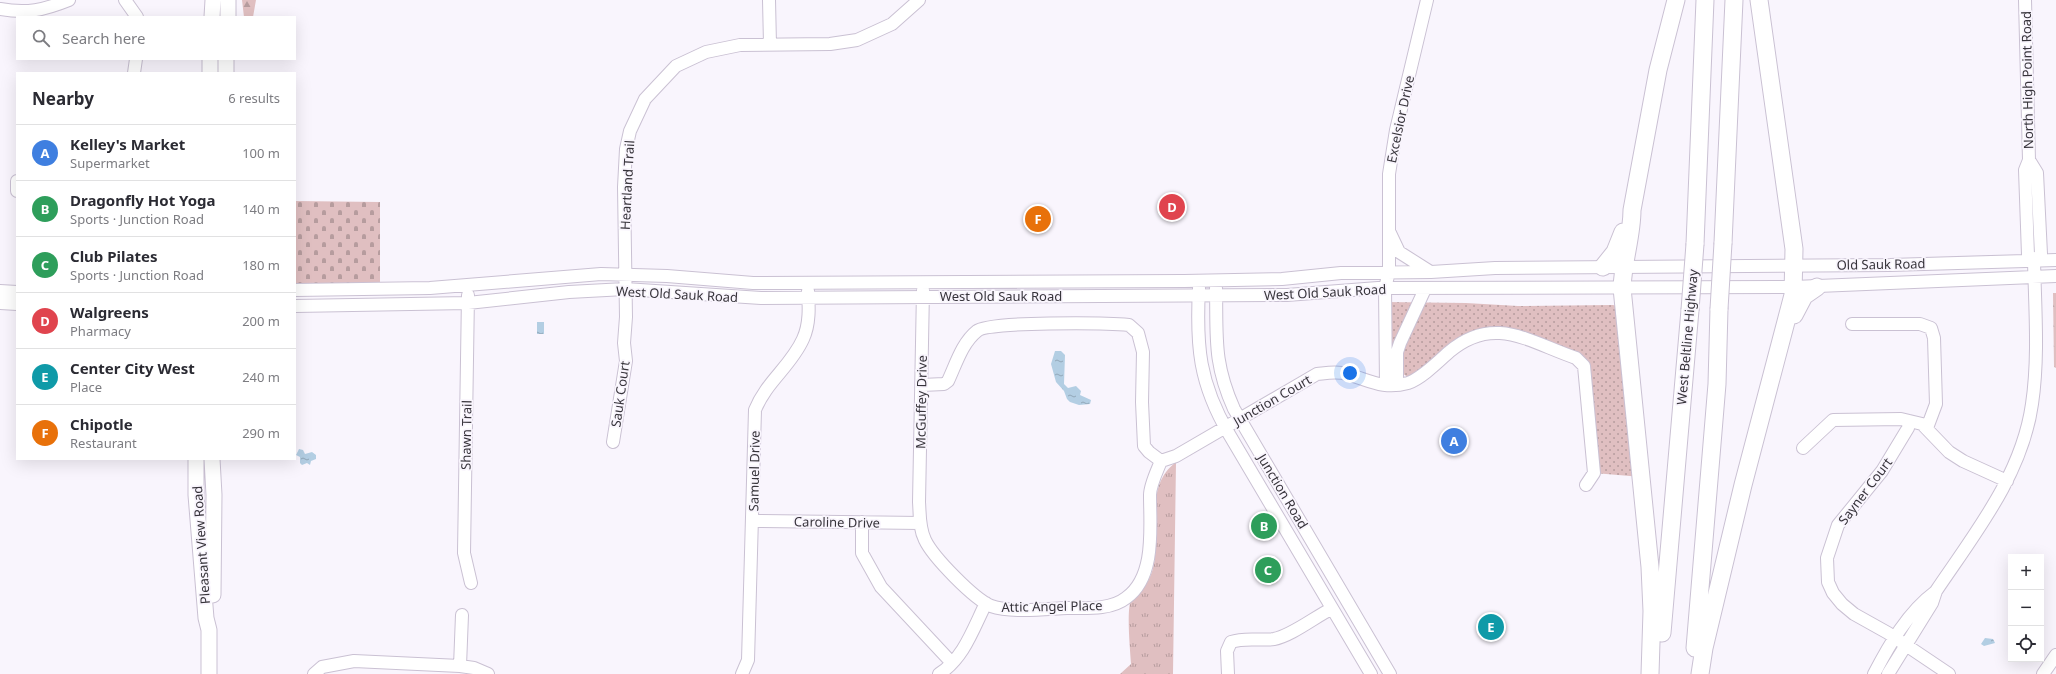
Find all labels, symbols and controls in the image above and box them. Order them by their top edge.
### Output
street label: North High Point Road [2017,11,2037,149]
search box [16,16,296,60]
icon: search [30,27,52,49]
text: Search here [62,28,145,48]
street label: Excelsior Drive [1382,74,1418,164]
text: Nearby [32,87,94,110]
text: 6 results [228,89,280,107]
text: Kelley's Market [70,134,185,154]
street label: Heartland Trail [616,140,638,230]
text: A [41,144,50,162]
text: 100 m [242,144,280,162]
text: Supermarket [70,154,150,172]
text: Dragonfly Hot Yoga [70,190,216,210]
pin: D [1159,192,1185,222]
text: B [41,200,49,218]
text: 140 m [242,200,280,218]
pin: F [1025,204,1051,234]
text: Sports · Junction Road [70,210,204,228]
text: Club Pilates [70,246,157,266]
street label: Old Sauk Road [1836,254,1926,274]
text: C [41,256,49,274]
text: 180 m [242,256,280,274]
text: Sports · Junction Road [70,266,204,284]
street label: West Beltline Highway [1672,268,1702,405]
street label: West Old Sauk Road [1263,280,1387,304]
street label: West Old Sauk Road [615,282,739,306]
street label: West Old Sauk Road [940,287,1062,305]
text: Walgreens [70,302,149,322]
text: D [40,312,50,330]
text: 200 m [242,312,280,330]
text: Pharmacy [70,322,131,340]
street label: McGuffey Drive [911,355,931,449]
text: Center City West [70,358,195,378]
street label: Sauk Court [606,359,634,428]
your location [1340,363,1360,383]
text: E [41,368,49,386]
text: 240 m [242,368,280,386]
street label: Junction Court [1228,370,1315,431]
text: Place [70,378,102,396]
street label: Shawn Trail [456,400,476,470]
text: Chipotle [70,414,133,434]
text: F [41,424,49,442]
text: 290 m [242,424,280,442]
pin: A [1441,426,1467,456]
street label: Samuel Drive [744,430,764,512]
text: Restaurant [70,434,137,452]
street label: Junction Road [1253,448,1312,532]
street label: Sayner Court [1834,454,1896,528]
street label: Pleasant View Road [188,485,214,605]
pin: B [1251,511,1277,541]
street label: Caroline Drive [794,512,880,532]
map controls [2008,554,2044,662]
button: + [2008,554,2044,590]
pin: C [1255,555,1281,585]
button: − [2008,590,2044,626]
street label: Attic Angel Place [1001,596,1103,616]
pin: E [1478,612,1504,642]
button: locate [2008,626,2044,662]

